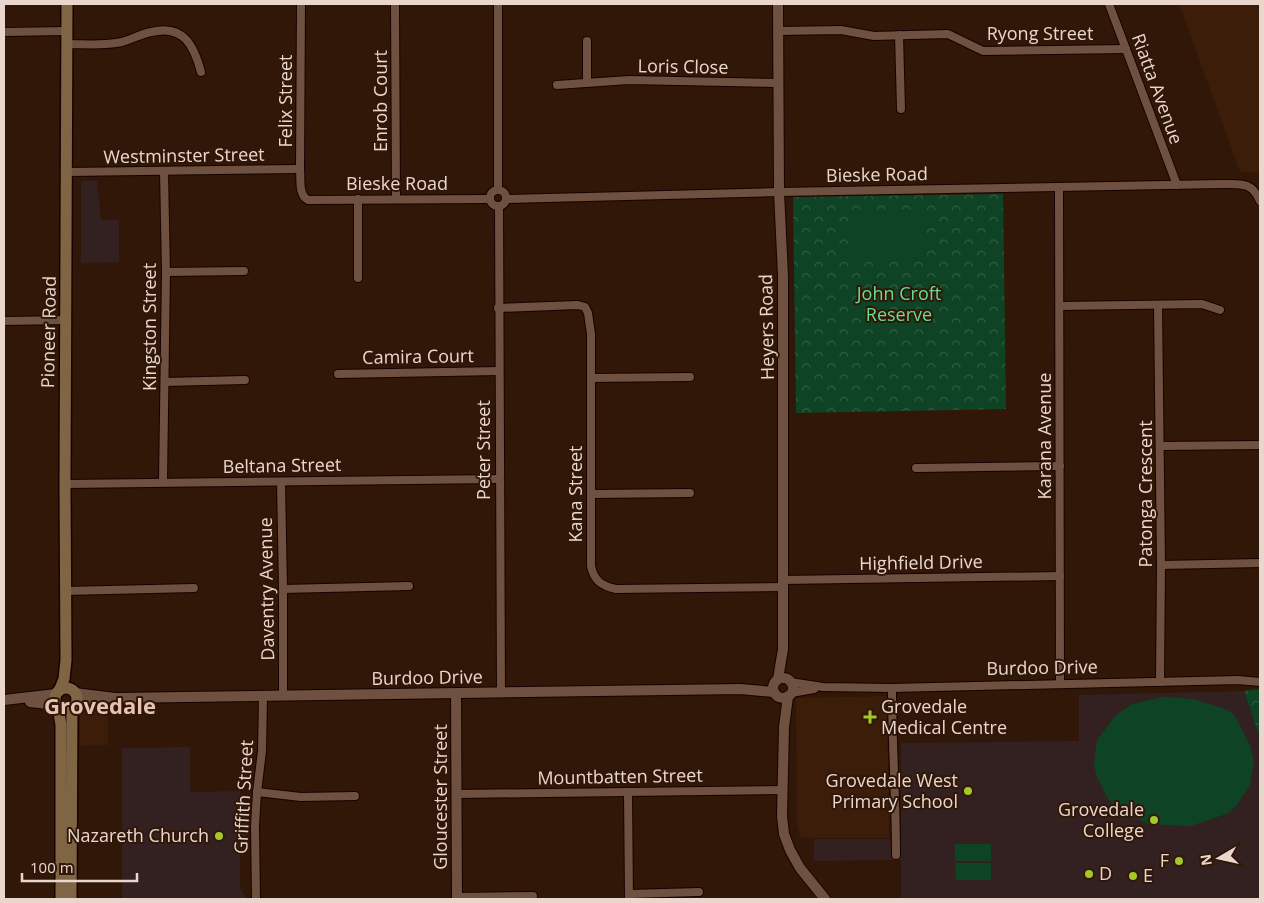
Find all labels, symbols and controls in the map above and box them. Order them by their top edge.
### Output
street label: Ryong Street [987,21,1093,45]
street label: Riatta Avenue [1127,30,1189,147]
street label: Enrob Court [368,50,392,152]
street label: Loris Close [637,53,729,79]
street label: Felix Street [273,55,297,147]
street label: Westminster Street [103,142,265,168]
street label: Bieske Road [826,161,928,187]
street label: Bieske Road [346,171,448,195]
street label: Kingston Street [137,263,161,391]
street label: Heyers Road [753,274,779,380]
street label: Pioneer Road [35,276,61,388]
park label: John Croft Reserve [855,281,941,326]
street label: Camira Court [362,343,474,369]
street label: Karana Avenue [1032,373,1056,499]
street label: Peter Street [471,400,495,500]
street label: Patonga Crescent [1133,420,1157,568]
street label: Kana Street [563,445,587,543]
street label: Beltana Street [222,452,342,478]
street label: Daventry Avenue [253,517,279,661]
street label: Highfield Drive [859,549,983,575]
street label: Burdoo Drive [986,654,1098,680]
street label: Burdoo Drive [371,664,483,690]
district label: Grovedale [44,690,156,720]
place label: Grovedale Medical Centre [881,694,1007,739]
marker: Grovedale Medical Centre [863,710,877,724]
street label: Gloucester Street [428,724,452,870]
street label: Griffith Street [228,739,258,855]
street label: Mountbatten Street [537,763,703,789]
place label: Grovedale West Primary School [826,768,958,813]
marker: Grovedale West Primary School [962,785,974,797]
place label: Grovedale College [1058,797,1144,842]
marker: Grovedale College [1148,814,1160,826]
place label: Nazareth Church [67,823,209,847]
marker: Nazareth Church [213,830,225,842]
north arrow [1194,833,1244,883]
place label: F [1160,848,1169,872]
scale bar [22,850,138,882]
text: N [1195,853,1216,867]
marker: F [1173,855,1185,867]
text: 100 m [30,857,74,877]
place label: D [1099,861,1112,885]
place label: E [1143,863,1153,887]
marker: D [1083,868,1095,880]
marker: E [1127,870,1139,882]

